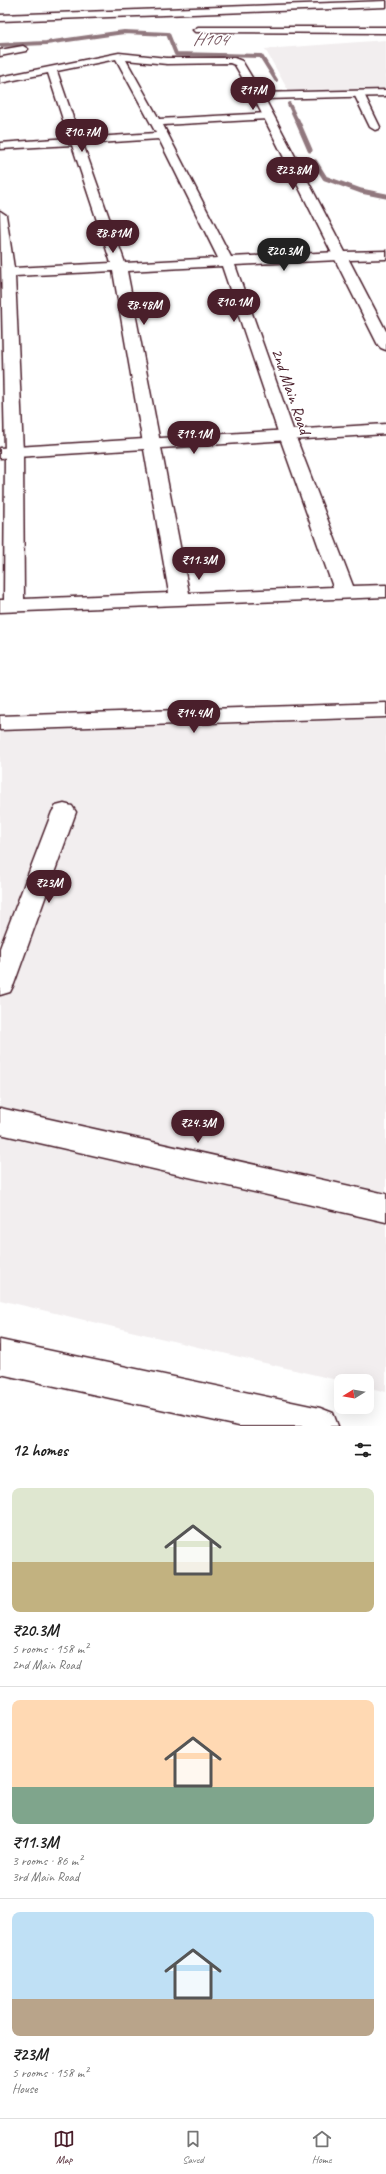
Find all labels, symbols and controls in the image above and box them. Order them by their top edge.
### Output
water label: H104 [193,28,231,50]
pin: ₹17M [229,77,277,111]
text: ₹17M [240,82,266,98]
pin: ₹10.7M [49,119,115,153]
text: ₹10.7M [64,124,100,140]
pin: ₹23.8M [260,157,326,191]
text: ₹23.8M [275,162,311,178]
pin: ₹8.81M [80,220,146,254]
text: ₹8.81M [95,225,131,241]
pin: ₹20.3M [251,238,317,272]
text: ₹20.3M [266,243,302,259]
pin: ₹10.1M [201,289,267,323]
pin: ₹8.48M [111,292,177,326]
text: ₹10.1M [216,294,252,310]
text: ₹8.48M [126,297,162,313]
street label: 2nd Main Road [267,345,316,439]
pin: ₹19.1M [161,421,227,455]
text: ₹19.1M [176,426,212,442]
pin: ₹11.3M [166,547,232,581]
text: ₹11.3M [181,552,217,568]
pin: ₹14.4M [161,700,227,734]
text: ₹14.4M [176,705,212,721]
pin: ₹23M [25,870,73,904]
text: ₹23M [35,875,63,891]
pin: ₹24.3M [165,1110,231,1144]
text: ₹24.3M [180,1115,216,1131]
north arrow [334,1374,374,1414]
map controls [334,1374,374,1414]
icon: filters [352,1439,374,1461]
text: 12 homes [12,1440,68,1461]
icon: home [157,1514,229,1586]
text: ₹20.3M [12,1620,58,1641]
text: 5 rooms · 158 m² [12,1641,88,1657]
text: 2nd Main Road [12,1657,80,1673]
icon: home [157,1726,229,1798]
text: ₹11.3M [12,1832,58,1853]
text: 3 rooms · 86 m² [12,1853,82,1869]
text: 3rd Main Road [12,1869,79,1885]
icon: home [157,1938,229,2010]
text: ₹23M [12,2044,47,2065]
text: 5 rooms · 158 m² [12,2065,88,2081]
text: House [12,2081,37,2097]
tab: Map [53,2128,75,2166]
tab: Saved [182,2128,204,2166]
tab: Home [311,2128,333,2166]

